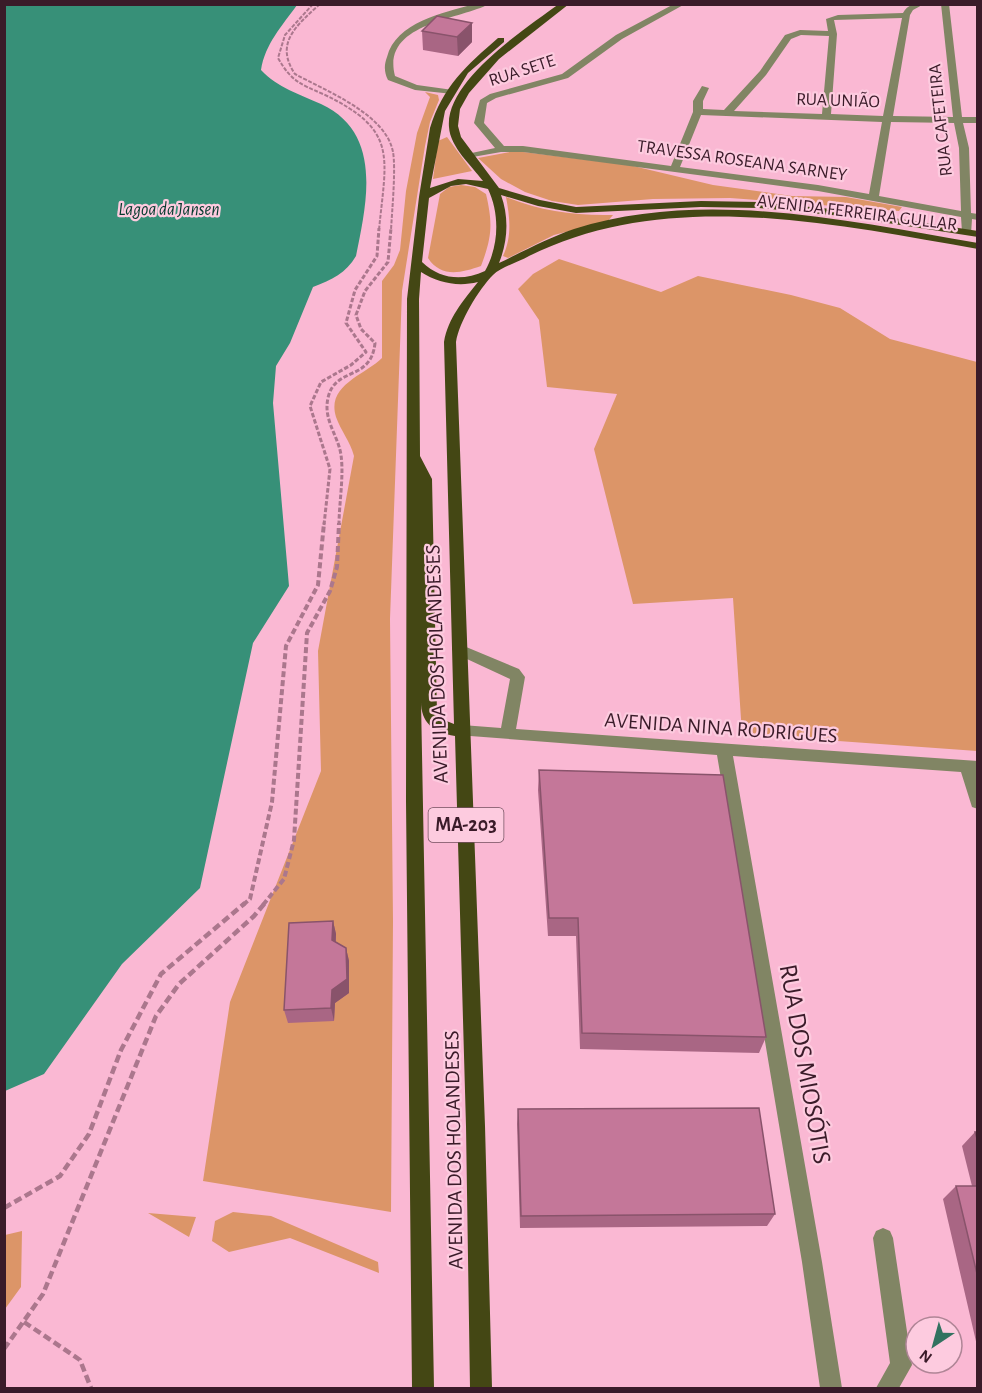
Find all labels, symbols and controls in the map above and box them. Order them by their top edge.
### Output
street label: RUA SETE [487,52,558,90]
street label: RUA CAFETEIRA [926,62,956,177]
street label: RUA UNIÃO [796,88,880,111]
street label: TRAVESSA ROSEANA SARNEY [636,137,849,185]
street label: AVENIDA FERREIRA GULLAR [756,192,958,234]
water label: Lagoa da Jansen [118,201,220,219]
street label: AVENIDA DOS HOLANDESES [422,544,452,784]
street label: AVENIDA NINA RODRIGUES [604,709,838,747]
road number: MA-203 [428,808,504,842]
street label: RUA DOS MIOSÓTIS [775,962,837,1166]
street label: AVENIDA DOS HOLANDESES [441,1030,467,1270]
north arrow [904,1315,964,1375]
text: N [917,1347,935,1366]

